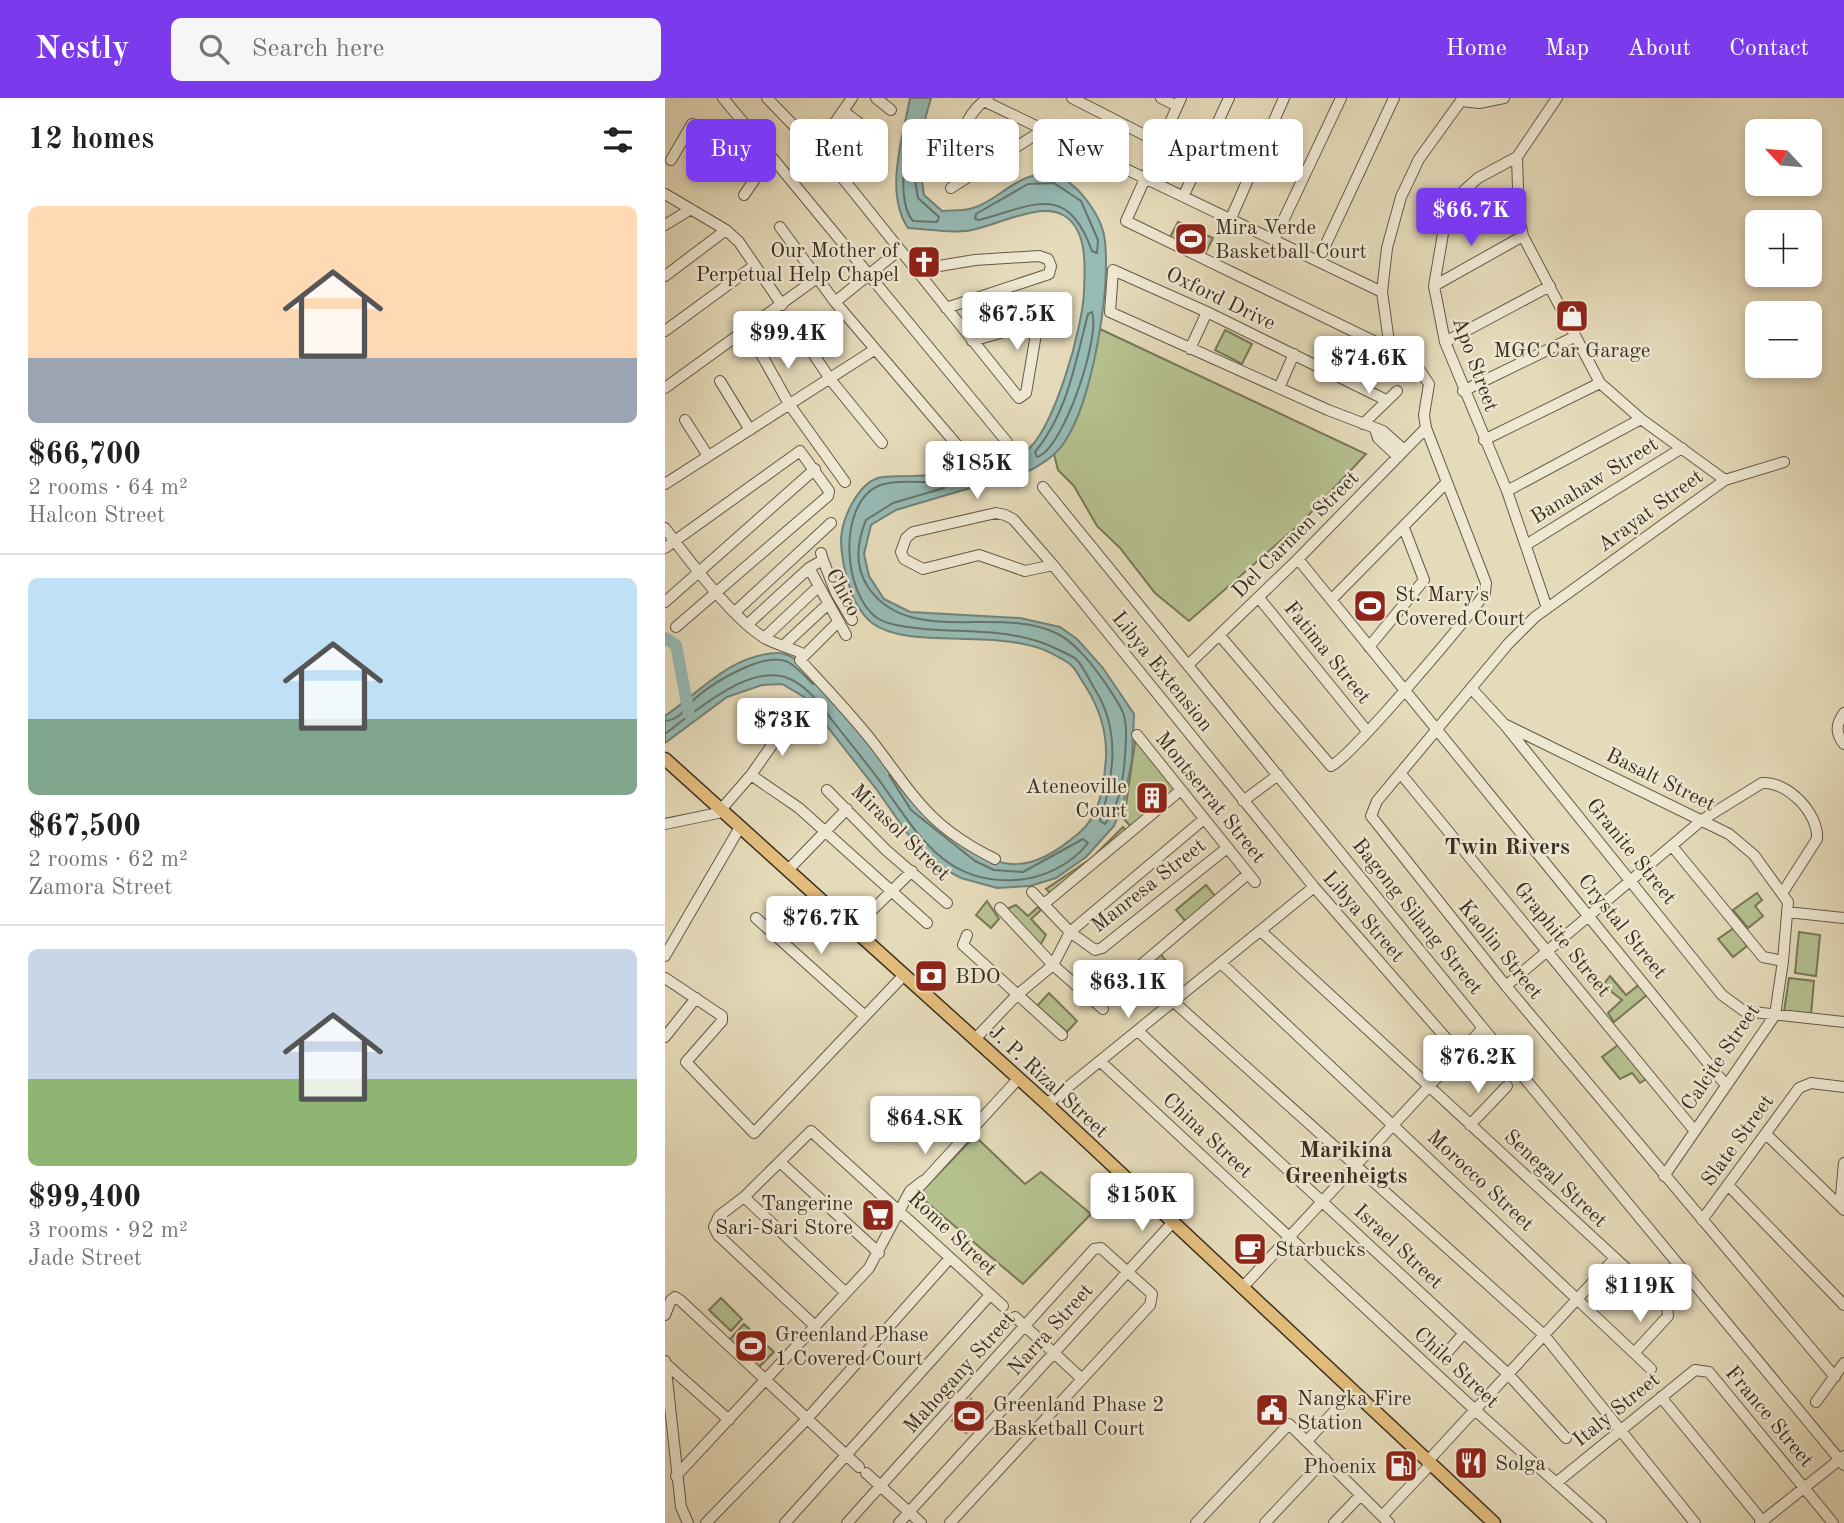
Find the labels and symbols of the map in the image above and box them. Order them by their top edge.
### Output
north arrow [1745,119,1822,196]
pin: $66.7K [1414,188,1528,248]
place label: Mira Verde Basketball Court [1215,218,1367,263]
sports icon: Mira Verde Basketball Court [1172,220,1210,258]
place label: Our Mother of Perpetual Help Chapel [696,241,900,286]
church icon: Our Mother of Perpetual Help Chapel [905,243,943,281]
street label: Oxford Drive [1162,264,1278,335]
pin: $67.5K [960,292,1074,352]
shop icon: MGC Car Garage [1553,297,1591,335]
pin: $99.4K [731,312,845,371]
street label: Apo Street [1448,314,1501,415]
pin: $74.6K [1312,336,1426,396]
place label: MGC Car Garage [1493,341,1651,362]
street label: Banahaw Street [1527,434,1662,529]
pin: $185K [928,442,1026,501]
street label: Arayat Street [1594,466,1707,556]
street label: Del Carmen Street [1229,468,1364,603]
street label: Chico [821,565,864,620]
place label: St. Mary's Covered Court [1395,585,1525,630]
sports icon: St. Mary's Covered Court [1351,587,1389,625]
street label: Fatima Street [1279,598,1374,708]
street label: Libya Extension [1107,608,1216,736]
pin: $73K [741,698,823,758]
street label: Montserrat Street [1151,728,1269,867]
street label: Basalt Street [1602,745,1718,816]
place label: Ateneoville Court [1026,777,1127,822]
building icon: Ateneoville Court [1133,779,1171,817]
street label: Mirasol Street [846,781,954,885]
street label: Granite Street [1582,795,1680,909]
street label: Manresa Street [1088,835,1210,937]
street label: Bagong Silang Street [1348,835,1486,999]
district label: Twin Rivers [1444,836,1570,859]
street label: Libya Street [1318,868,1408,966]
street label: Crystal Street [1573,871,1670,983]
street label: Graphite Street [1509,879,1614,1001]
pin: $76.7K [764,896,878,956]
street label: Kaolin Street [1454,896,1546,1004]
bank icon: BDO [912,957,950,995]
pin: $63.1K [1071,960,1185,1020]
place label: BDO [955,967,1001,988]
street label: Calcite Street [1678,1001,1764,1115]
street label: J. P. Rizal Street [984,1022,1112,1143]
pin: $76.2K [1421,1035,1535,1095]
street label: China Street [1158,1089,1256,1183]
street label: Slate Street [1698,1091,1778,1191]
pin: $64.8K [868,1096,982,1156]
street label: Senegal Street [1499,1126,1611,1232]
street label: Morocco Street [1423,1127,1537,1236]
district label: Marikina Greenheigts [1285,1139,1407,1188]
pin: $150K [1093,1174,1191,1233]
street label: Rome Street [903,1188,1001,1280]
place label: Tangerine Sari-Sari Store [715,1194,853,1239]
supermarket icon: Tangerine Sari-Sari Store [859,1196,897,1234]
street label: Israel Street [1349,1201,1447,1293]
cafe icon: Starbucks [1231,1230,1269,1268]
place label: Starbucks [1275,1240,1366,1261]
pin: $119K [1591,1264,1689,1324]
street label: Narra Street [1005,1280,1098,1380]
street label: Mahogany Street [900,1308,1020,1438]
street label: Chile Street [1409,1324,1503,1413]
place label: Greenland Phase 1 Covered Court [775,1325,928,1370]
sports icon: Greenland Phase 1 Covered Court [732,1327,770,1365]
street label: France Street [1721,1362,1817,1472]
street label: Italy Street [1570,1369,1664,1451]
place label: Nangka Fire Station [1297,1389,1412,1434]
public building icon: Nangka Fire Station [1253,1391,1291,1429]
place label: Greenland Phase 2 Basketball Court [993,1395,1165,1440]
sports icon: Greenland Phase 2 Basketball Court [950,1397,988,1435]
restaurant icon: Solga [1452,1444,1490,1482]
fuel station icon: Phoenix [1382,1447,1420,1485]
place label: Solga [1495,1454,1546,1475]
place label: Phoenix [1303,1457,1377,1478]

